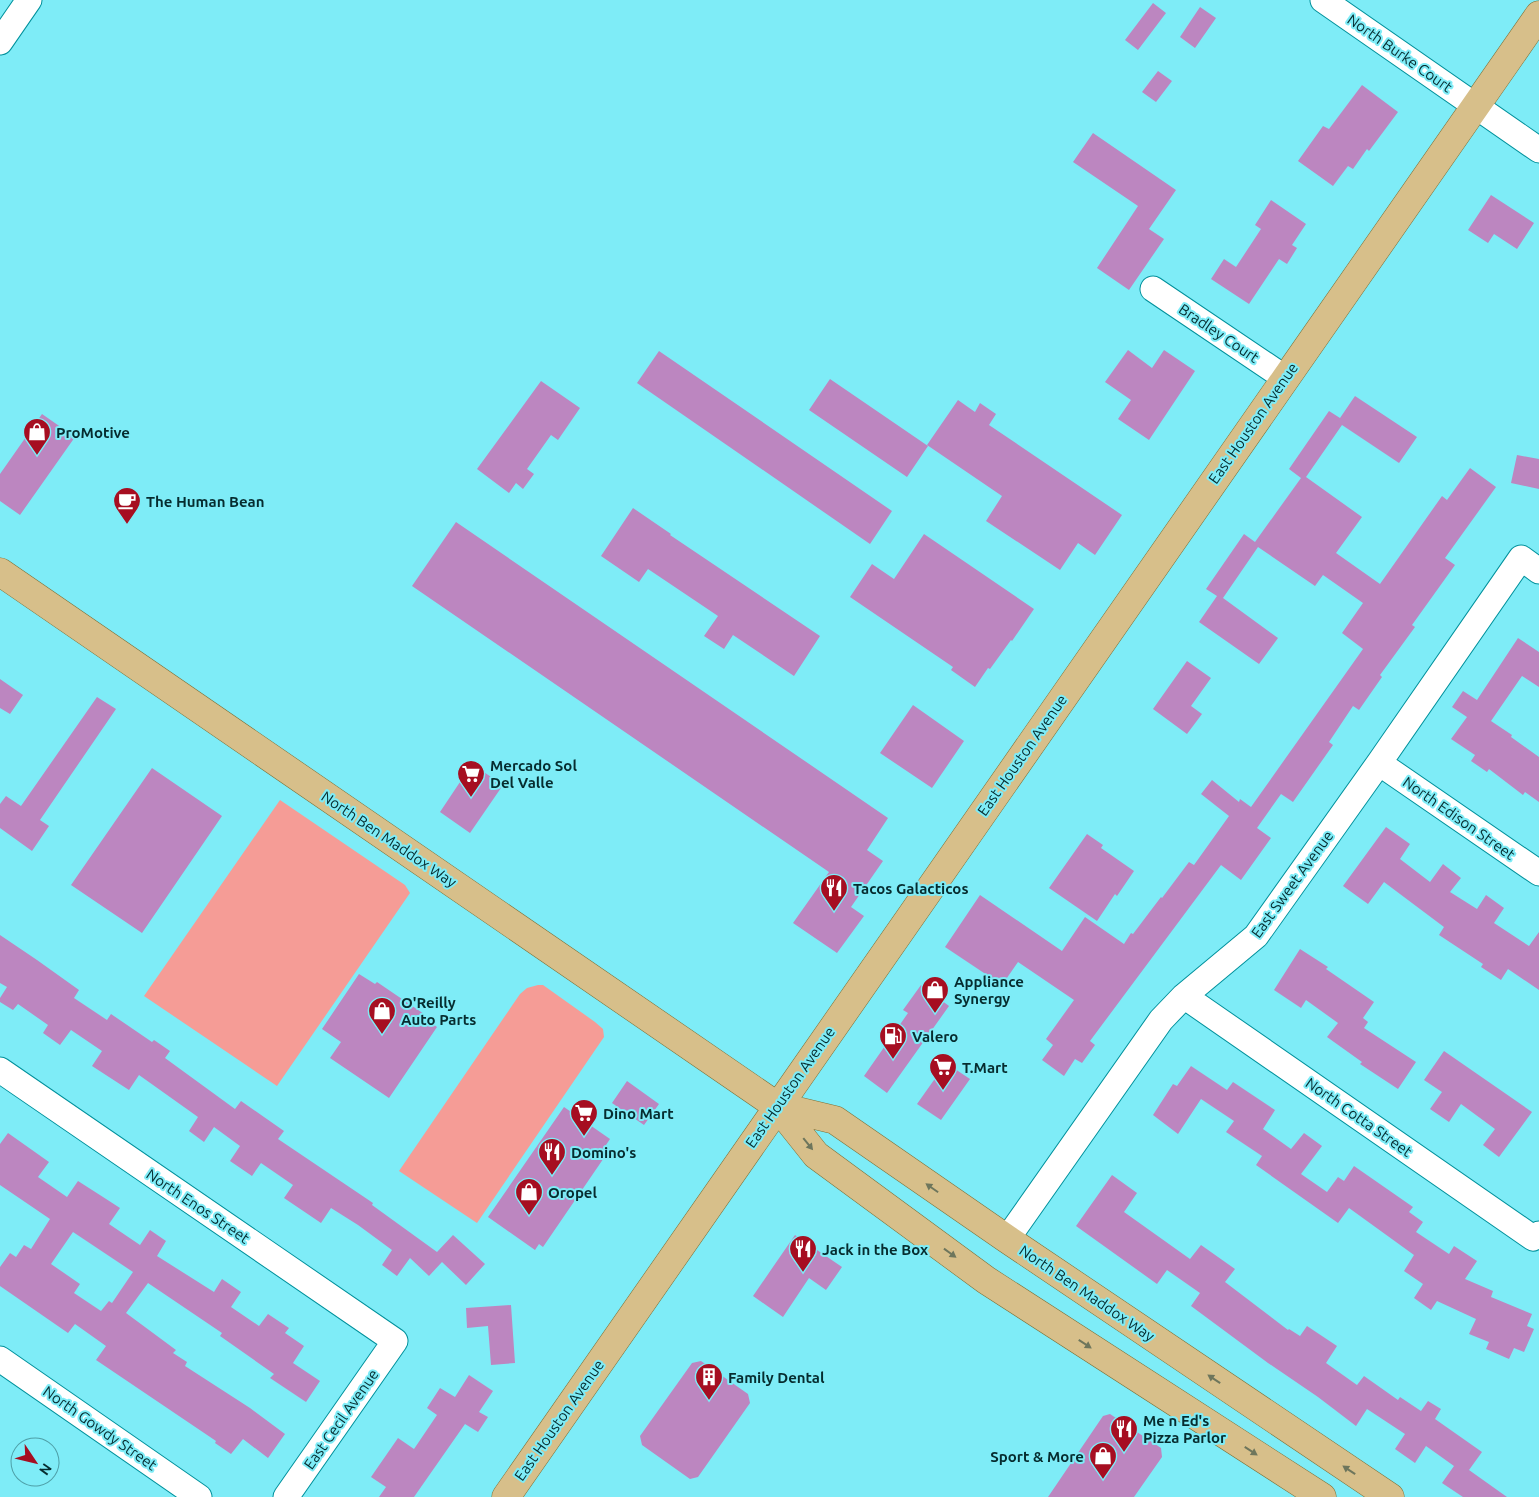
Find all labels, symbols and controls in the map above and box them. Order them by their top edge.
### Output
street label: North Burke Court [1344,10,1456,96]
street label: Bradley Court [1176,300,1262,366]
street label: East Houston Avenue [1205,359,1301,487]
shop icon: ProMotive [22,417,52,456]
place label: ProMotive [56,424,130,441]
cafe icon: The Human Bean [112,486,142,525]
place label: The Human Bean [146,493,265,510]
street label: East Houston Avenue [974,691,1070,819]
place label: Mercado Sol Del Valle [490,757,577,791]
supermarket icon: Mercado Sol Del Valle [456,759,486,798]
street label: North Edison Street [1400,773,1518,863]
street label: North Ben Maddox Way [318,787,460,891]
street label: East Sweet Avenue [1248,827,1336,941]
restaurant icon: Tacos Galacticos [819,873,849,912]
place label: Tacos Galacticos [853,880,968,897]
place label: Appliance Synergy [954,973,1024,1007]
shop icon: Appliance Synergy [920,975,950,1014]
place label: O'Reilly Auto Parts [401,994,476,1028]
shop icon: O'Reilly Auto Parts [367,996,397,1035]
fuel station icon: Valero [878,1021,908,1060]
street label: East Houston Avenue [742,1023,838,1151]
place label: Valero [912,1028,958,1045]
supermarket icon: T.Mart [928,1052,958,1091]
place label: T.Mart [962,1059,1008,1076]
street label: North Cotta Street [1303,1074,1415,1160]
supermarket icon: Dino Mart [569,1098,599,1137]
place label: Dino Mart [603,1105,674,1122]
restaurant icon: Domino's [537,1137,567,1176]
one-way arrow [802,1137,813,1150]
place label: Domino's [571,1144,636,1161]
street label: North Enos Street [143,1165,253,1247]
shop icon: Oropel [514,1177,544,1216]
one-way arrow [925,1183,939,1193]
place label: Oropel [548,1184,598,1201]
restaurant icon: Jack in the Box [788,1234,818,1273]
place label: Jack in the Box [822,1241,928,1258]
street label: North Ben Maddox Way [1016,1241,1158,1345]
one-way arrow [943,1248,957,1258]
one-way arrow [1078,1339,1092,1349]
street label: East Houston Avenue [511,1356,607,1484]
building icon: Family Dental [694,1362,724,1401]
street label: East Cecil Avenue [300,1366,382,1472]
place label: Family Dental [728,1369,825,1386]
one-way arrow [1208,1374,1221,1384]
street label: North Gowdy Street [40,1382,160,1474]
place label: Me n Ed's Pizza Parlor [1143,1412,1227,1446]
restaurant icon: Me n Ed's Pizza Parlor [1109,1414,1139,1453]
north arrow [10,1437,60,1487]
shop icon: Sport & More [1088,1441,1118,1480]
one-way arrow [1244,1447,1257,1456]
place label: Sport & More [990,1448,1084,1465]
one-way arrow [1342,1465,1356,1475]

